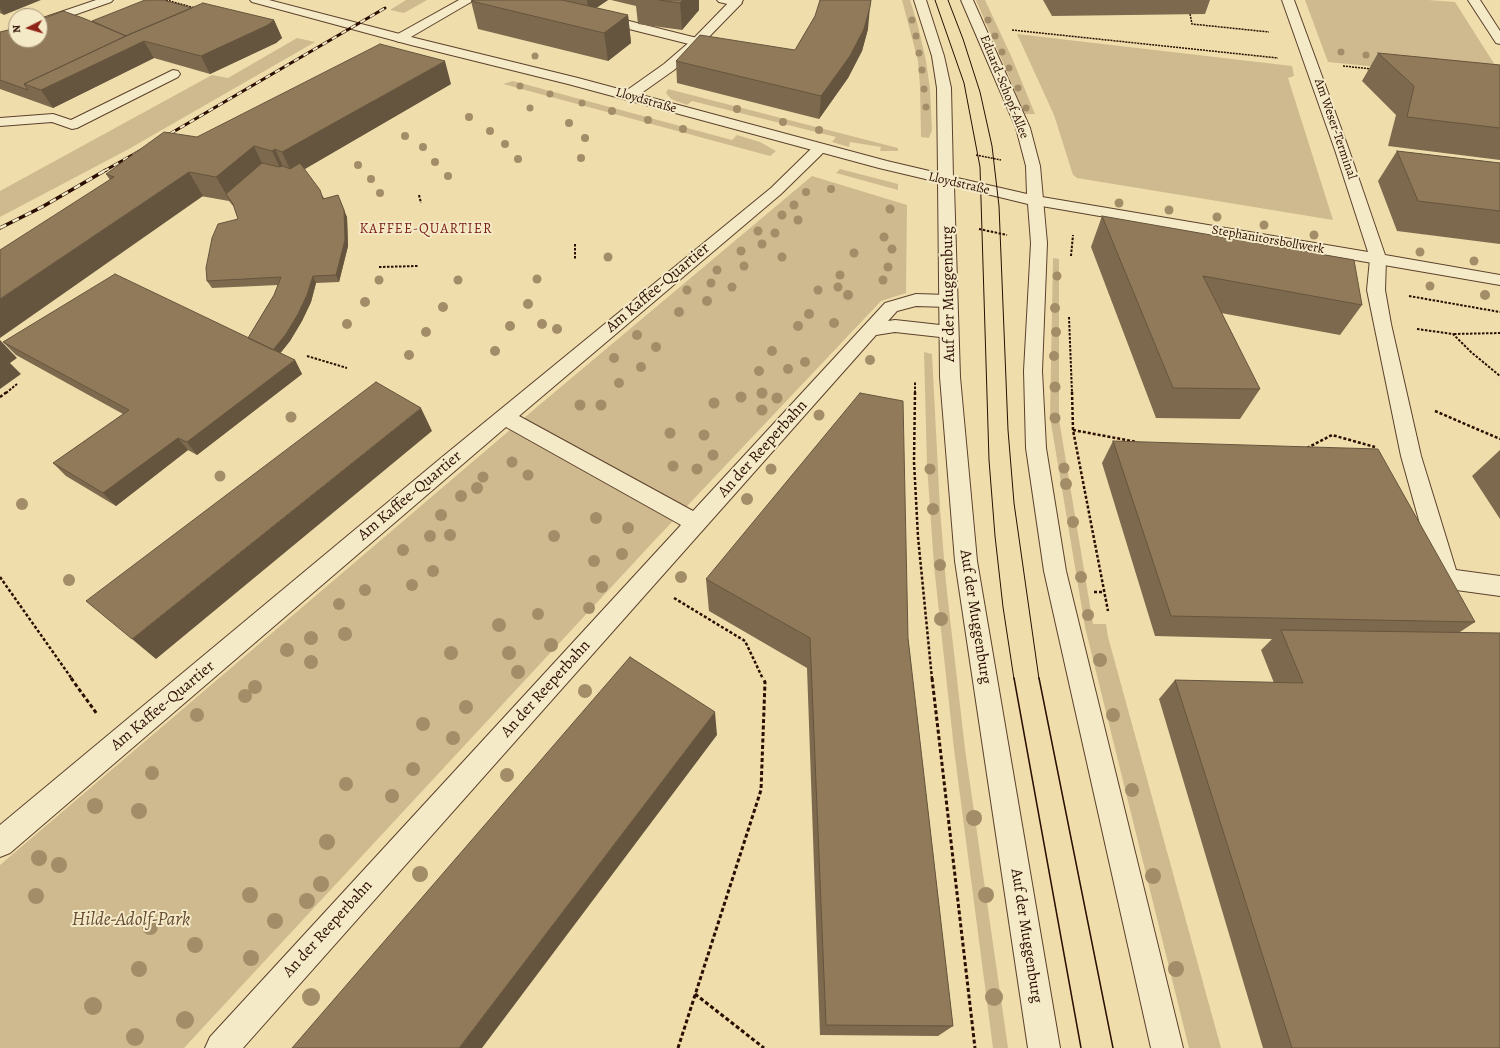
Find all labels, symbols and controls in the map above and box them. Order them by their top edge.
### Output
north arrow [8,8,48,48]
text: N [9,24,24,34]
street label: Eduard-Schopf-Allee [976,33,1032,141]
street label: Am Weser-Terminal [1310,77,1360,181]
street label: Lloydstraße [614,85,678,117]
street label: Lloydstraße [927,169,991,199]
district label: KAFFEE-QUARTIER [360,222,492,238]
street label: Stephanitorsbollwerk [1210,222,1326,258]
street label: Auf der Muggenburg [938,226,960,362]
street label: Am Kaffee-Quartier [602,239,714,337]
street label: An der Reeperbahn [714,396,812,502]
street label: Am Kaffee-Quartier [354,447,466,545]
street label: Auf der Muggenburg [955,548,995,686]
street label: An der Reeperbahn [497,636,595,742]
street label: Am Kaffee-Quartier [107,657,219,755]
street label: Auf der Muggenburg [1006,867,1046,1005]
street label: An der Reeperbahn [279,876,377,982]
park label: Hilde-Adolf-Park [72,909,190,931]

